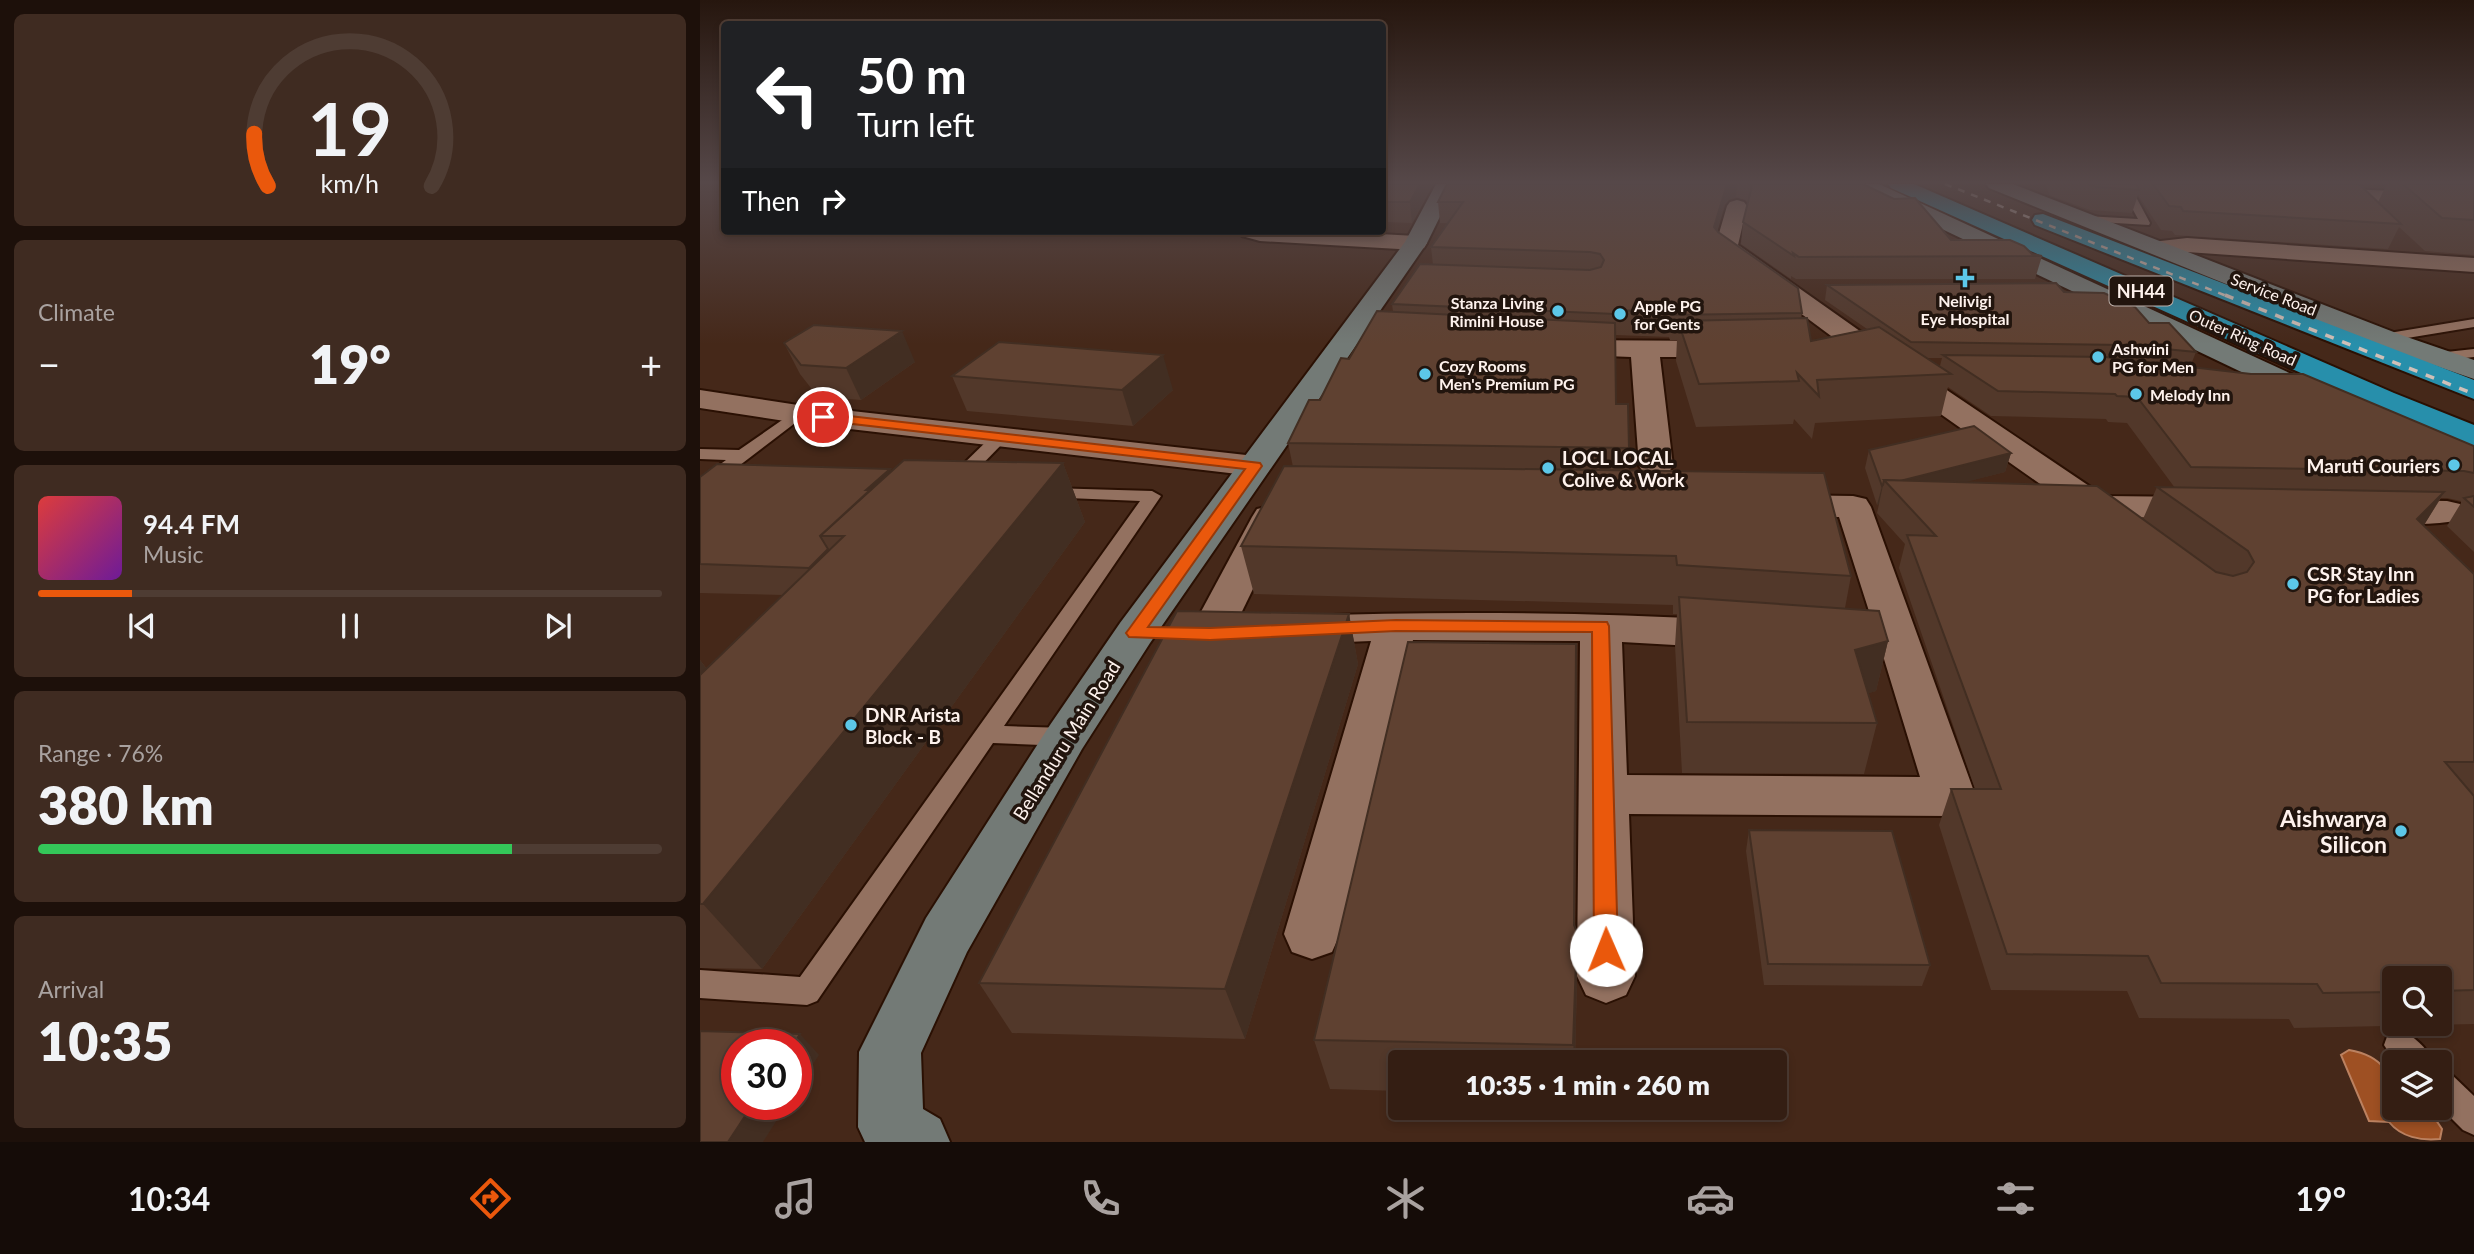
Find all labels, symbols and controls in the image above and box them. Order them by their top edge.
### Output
text: 50 m [857,46,967,104]
icon: left [742,49,833,140]
text: 19 [308,84,392,172]
text: Turn left [857,105,974,144]
text: km/h [321,168,379,198]
icon: right [814,182,852,220]
text: Then [742,185,800,217]
marker: Nelivigi Eye Hospital [1955,268,1975,288]
street label: Service Road [2228,269,2320,319]
road number: NH44 [2110,276,2172,306]
place label: Nelivigi Eye Hospital [1920,291,2010,328]
place label: Stanza Living Rimini House [1449,293,1545,330]
place label: Apple PG for Gents [1633,296,1701,333]
text: Climate [38,298,115,326]
marker: Stanza Living Rimini House [1550,303,1566,319]
street label: Outer Ring Road [2186,305,2300,369]
marker: Apple PG for Gents [1612,306,1628,322]
text: 19° [309,333,391,395]
place label: Ashwini PG for Men [2111,339,2194,376]
text: − [38,341,60,387]
text: + [640,341,662,387]
marker: Ashwini PG for Men [2090,349,2106,365]
place label: Cozy Rooms Men's Premium PG [1439,356,1575,393]
marker: Cozy Rooms Men's Premium PG [1417,366,1433,382]
place label: Melody Inn [2150,385,2230,404]
marker: Melody Inn [2128,386,2144,402]
pin [793,387,853,447]
icon: arrive [804,398,842,436]
place label: LOCL LOCAL Colive & Work [1562,446,1685,491]
place label: Maruti Couriers [2307,454,2440,477]
marker: Maruti Couriers [2446,457,2462,473]
marker: LOCL LOCAL Colive & Work [1540,460,1556,476]
text: 94.4 FM [143,508,240,540]
text: Music [143,540,203,568]
place label: CSR Stay Inn PG for Ladies [2307,562,2420,607]
marker: CSR Stay Inn PG for Ladies [2285,576,2301,592]
icon: previous [123,607,161,645]
icon: pause [331,607,369,645]
icon: next [539,607,577,645]
street label: Bellanduru Main Road [1008,656,1124,824]
place label: DNR Arista Block - B [865,703,960,748]
marker: DNR Arista Block - B [843,717,859,733]
text: Range · 76% [38,739,163,767]
text: 380 km [38,774,214,836]
place label: Aishwarya Silicon [2279,804,2387,858]
marker: Aishwarya Silicon [2393,823,2409,839]
position arrow [1569,913,1643,987]
map controls [2382,966,2452,1120]
button: search [2382,966,2452,1036]
text: Arrival [38,975,104,1003]
text: 10:35 [38,1010,172,1072]
speed limit sign: 30 [721,1029,812,1120]
button: layers [2382,1050,2452,1120]
text: 10:35 · 1 min · 260 m [1465,1069,1710,1101]
icon: directions [466,1174,515,1223]
icon: music [771,1174,820,1223]
icon: phone [1076,1174,1125,1223]
icon: climate [1381,1174,1430,1223]
icon: car [1686,1174,1735,1223]
icon: filters [1991,1174,2040,1223]
text: 10:34 [128,1179,210,1218]
text: 19° [2296,1179,2346,1218]

